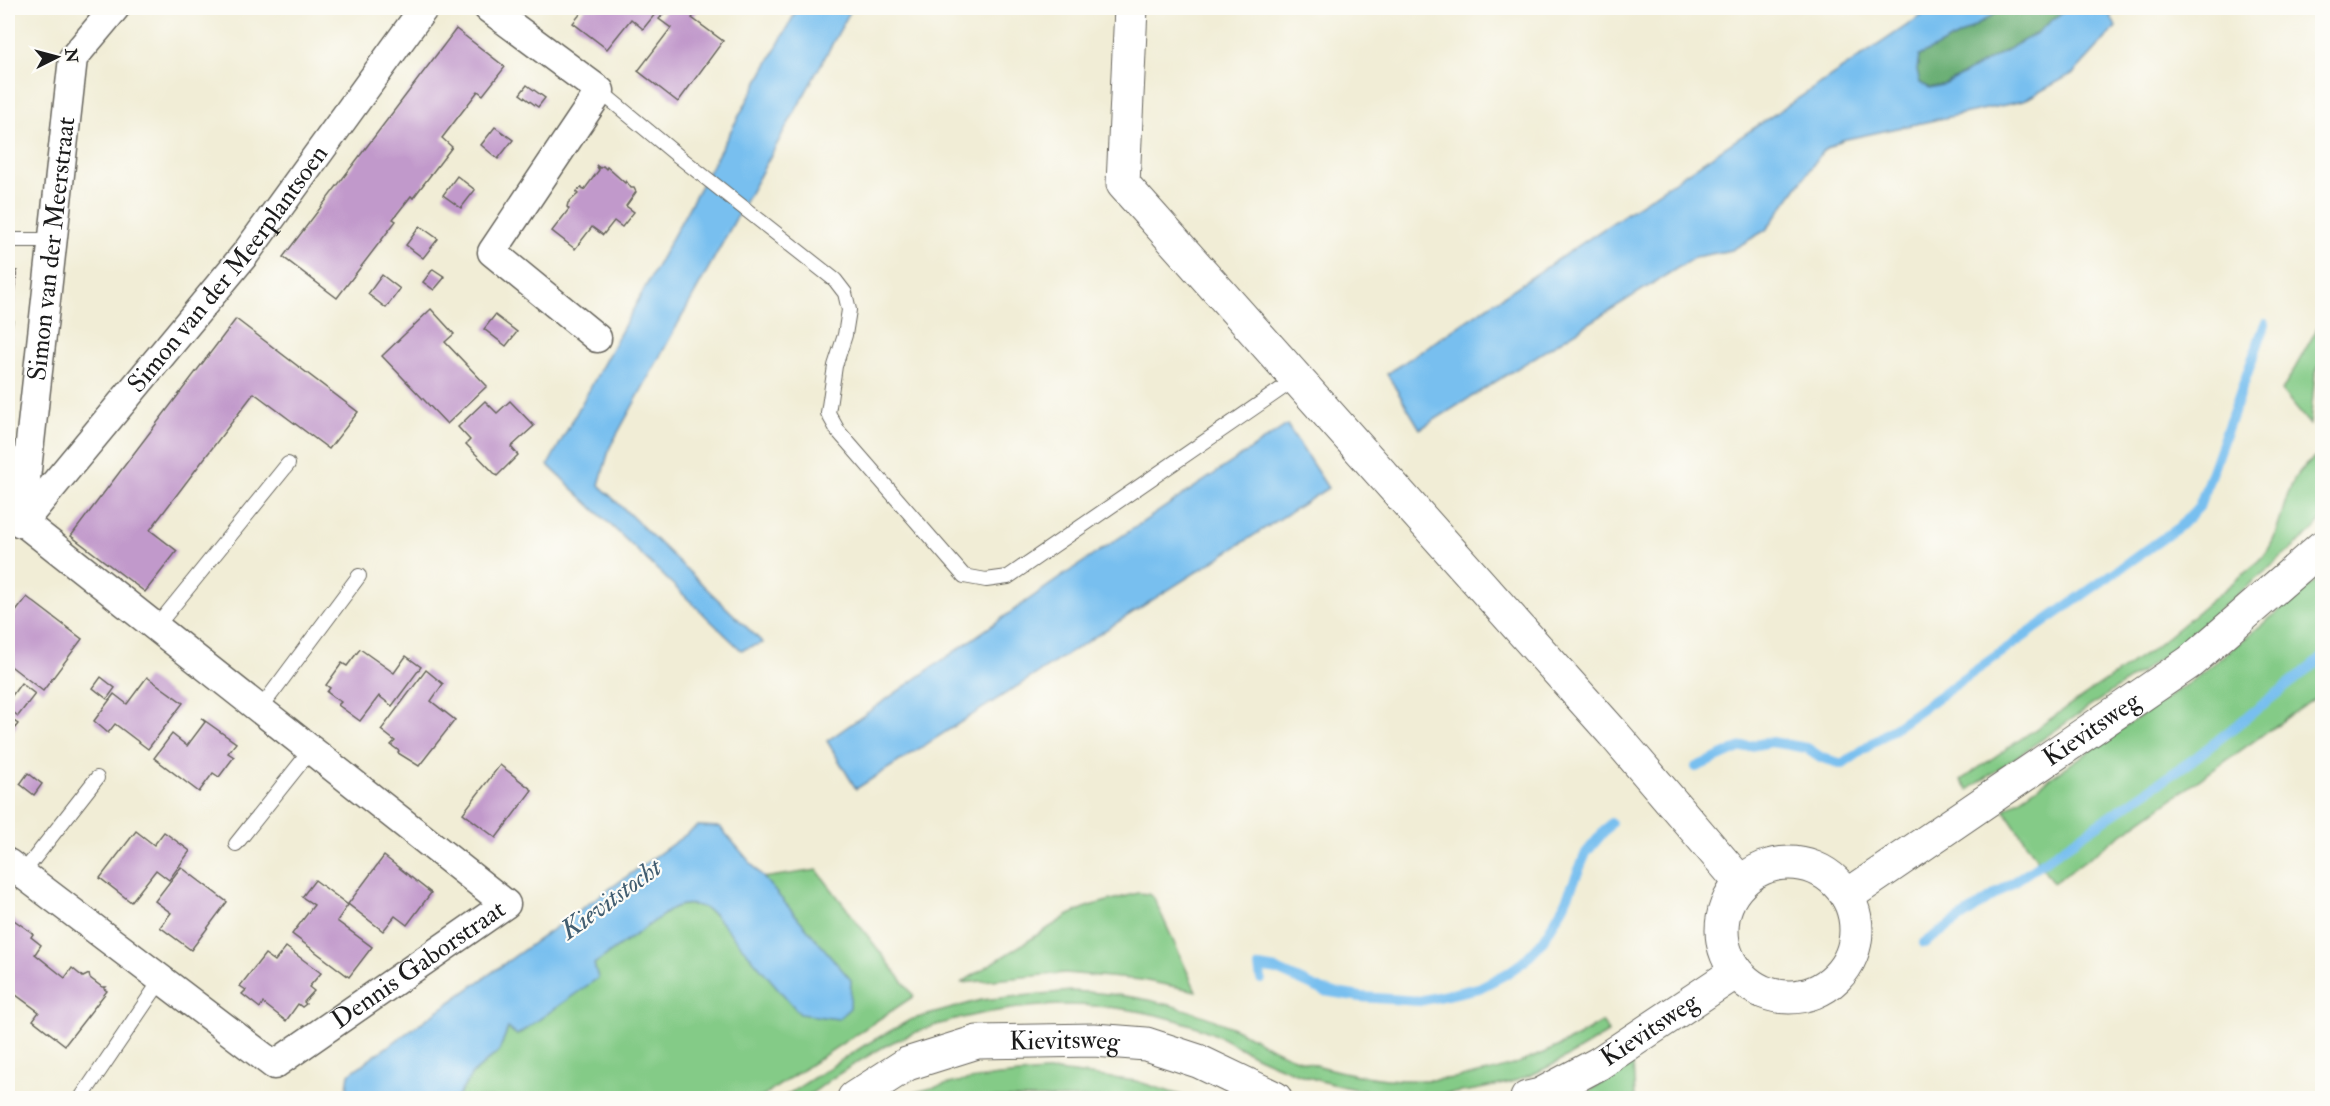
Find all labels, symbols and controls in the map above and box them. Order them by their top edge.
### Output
north arrow [27,27,87,87]
text: N [60,46,82,64]
street label: Simon van der Meerstraat [21,115,82,382]
street label: Simon van der Meerplantsoen [121,139,335,399]
street label: Kievitsweg [2037,684,2147,774]
water label: Kievitstocht [552,850,669,948]
street label: Dennis Gaborstraat [325,893,512,1036]
street label: Kievitsweg [1595,985,1705,1074]
street label: Kievitsweg [1009,1024,1122,1058]

